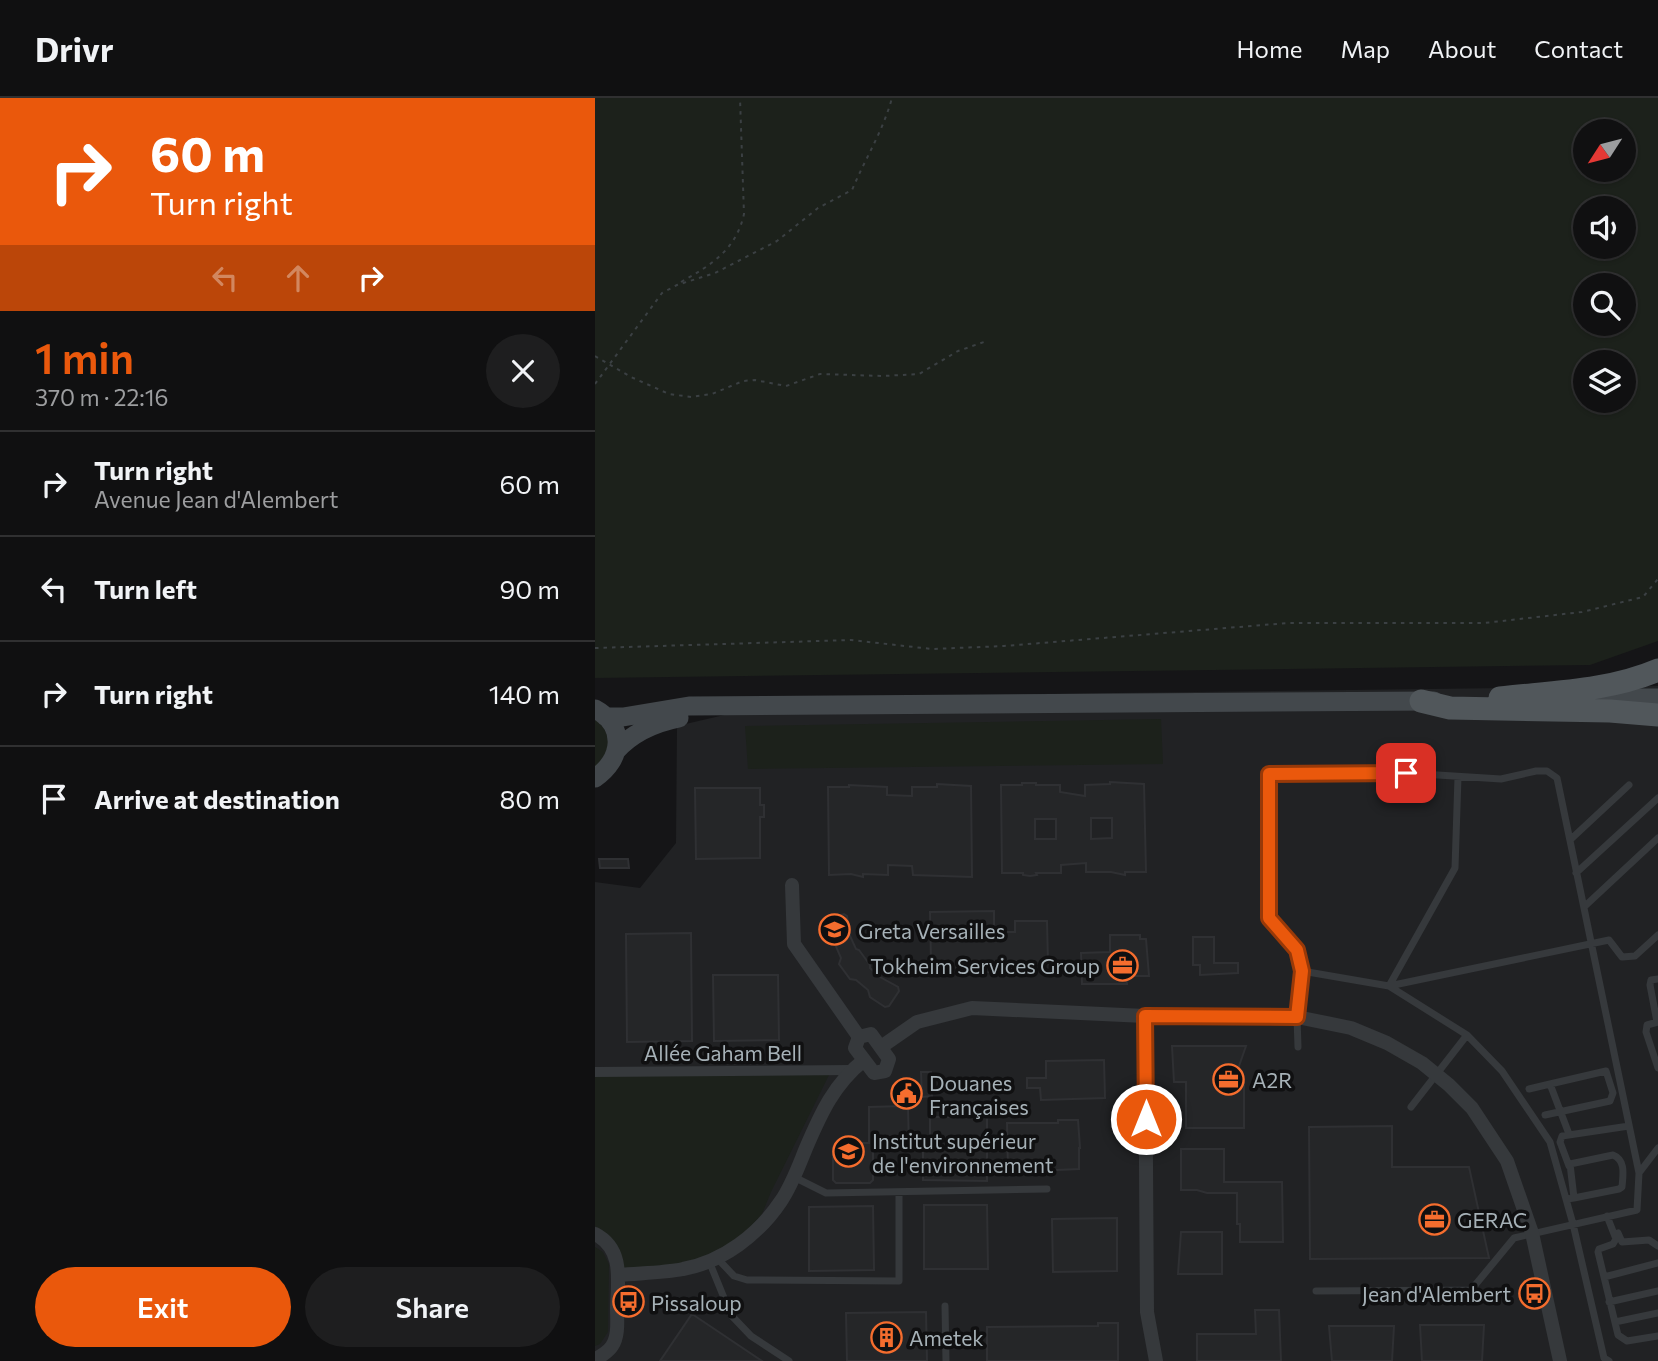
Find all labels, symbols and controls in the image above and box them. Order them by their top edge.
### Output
text: Drivr [35,28,114,69]
text: Home [1237,34,1303,63]
text: Map [1341,34,1390,63]
text: About [1428,34,1496,63]
text: Contact [1534,34,1623,63]
north arrow [1573,119,1636,182]
map controls [1573,119,1636,413]
text: 60 m [150,122,265,182]
icon: right [35,126,126,217]
text: Turn right [150,182,293,222]
button: sound [1573,196,1636,259]
icon: left [206,259,244,297]
icon: ahead [279,259,317,297]
icon: right [352,259,390,297]
button: search [1573,273,1636,336]
text: 1 min [35,331,134,383]
button: close [486,334,560,408]
button: layers [1573,350,1636,413]
text: 370 m · 22:16 [35,383,169,411]
text: Turn right [94,454,213,485]
icon: right [35,465,73,503]
text: 60 m [500,468,560,499]
text: Avenue Jean d'Alembert [94,485,338,513]
icon: left [35,570,73,608]
text: Turn left [94,573,197,604]
text: 90 m [500,573,560,604]
icon: right [35,675,73,713]
text: Turn right [94,678,213,709]
text: 140 m [489,678,560,709]
pin [1376,743,1436,803]
icon: arrive [1387,754,1425,792]
icon: arrive [35,780,73,818]
text: Arrive at destination [94,783,340,814]
text: 80 m [500,783,560,814]
school or university icon: Greta Versailles [818,913,852,947]
place label: Greta Versailles [858,918,1005,943]
office icon: Tokheim Services Group [1106,948,1140,982]
place label: Tokheim Services Group [870,953,1100,978]
street label: Allée Gaham Bell [644,1040,802,1065]
office icon: A2R [1212,1062,1246,1096]
place label: A2R [1252,1067,1292,1092]
place label: Douanes Françaises [929,1070,1029,1119]
public building icon: Douanes Françaises [889,1077,923,1111]
position arrow [1109,1082,1183,1156]
place label: Institut supérieur de l'environnement [872,1128,1054,1177]
school or university icon: Institut supérieur de l'environnement [832,1135,866,1169]
office icon: GERAC [1417,1202,1451,1236]
place label: GERAC [1457,1207,1527,1232]
button: Exit [35,1267,291,1347]
button: Share [305,1267,560,1347]
bus stop icon: Jean d'Alembert [1517,1276,1551,1310]
place label: Jean d'Alembert [1362,1281,1511,1306]
bus stop icon: Pissaloup [611,1285,645,1319]
place label: Pissaloup [651,1290,742,1315]
building icon: Ametek [869,1320,903,1354]
place label: Ametek [909,1325,984,1350]

